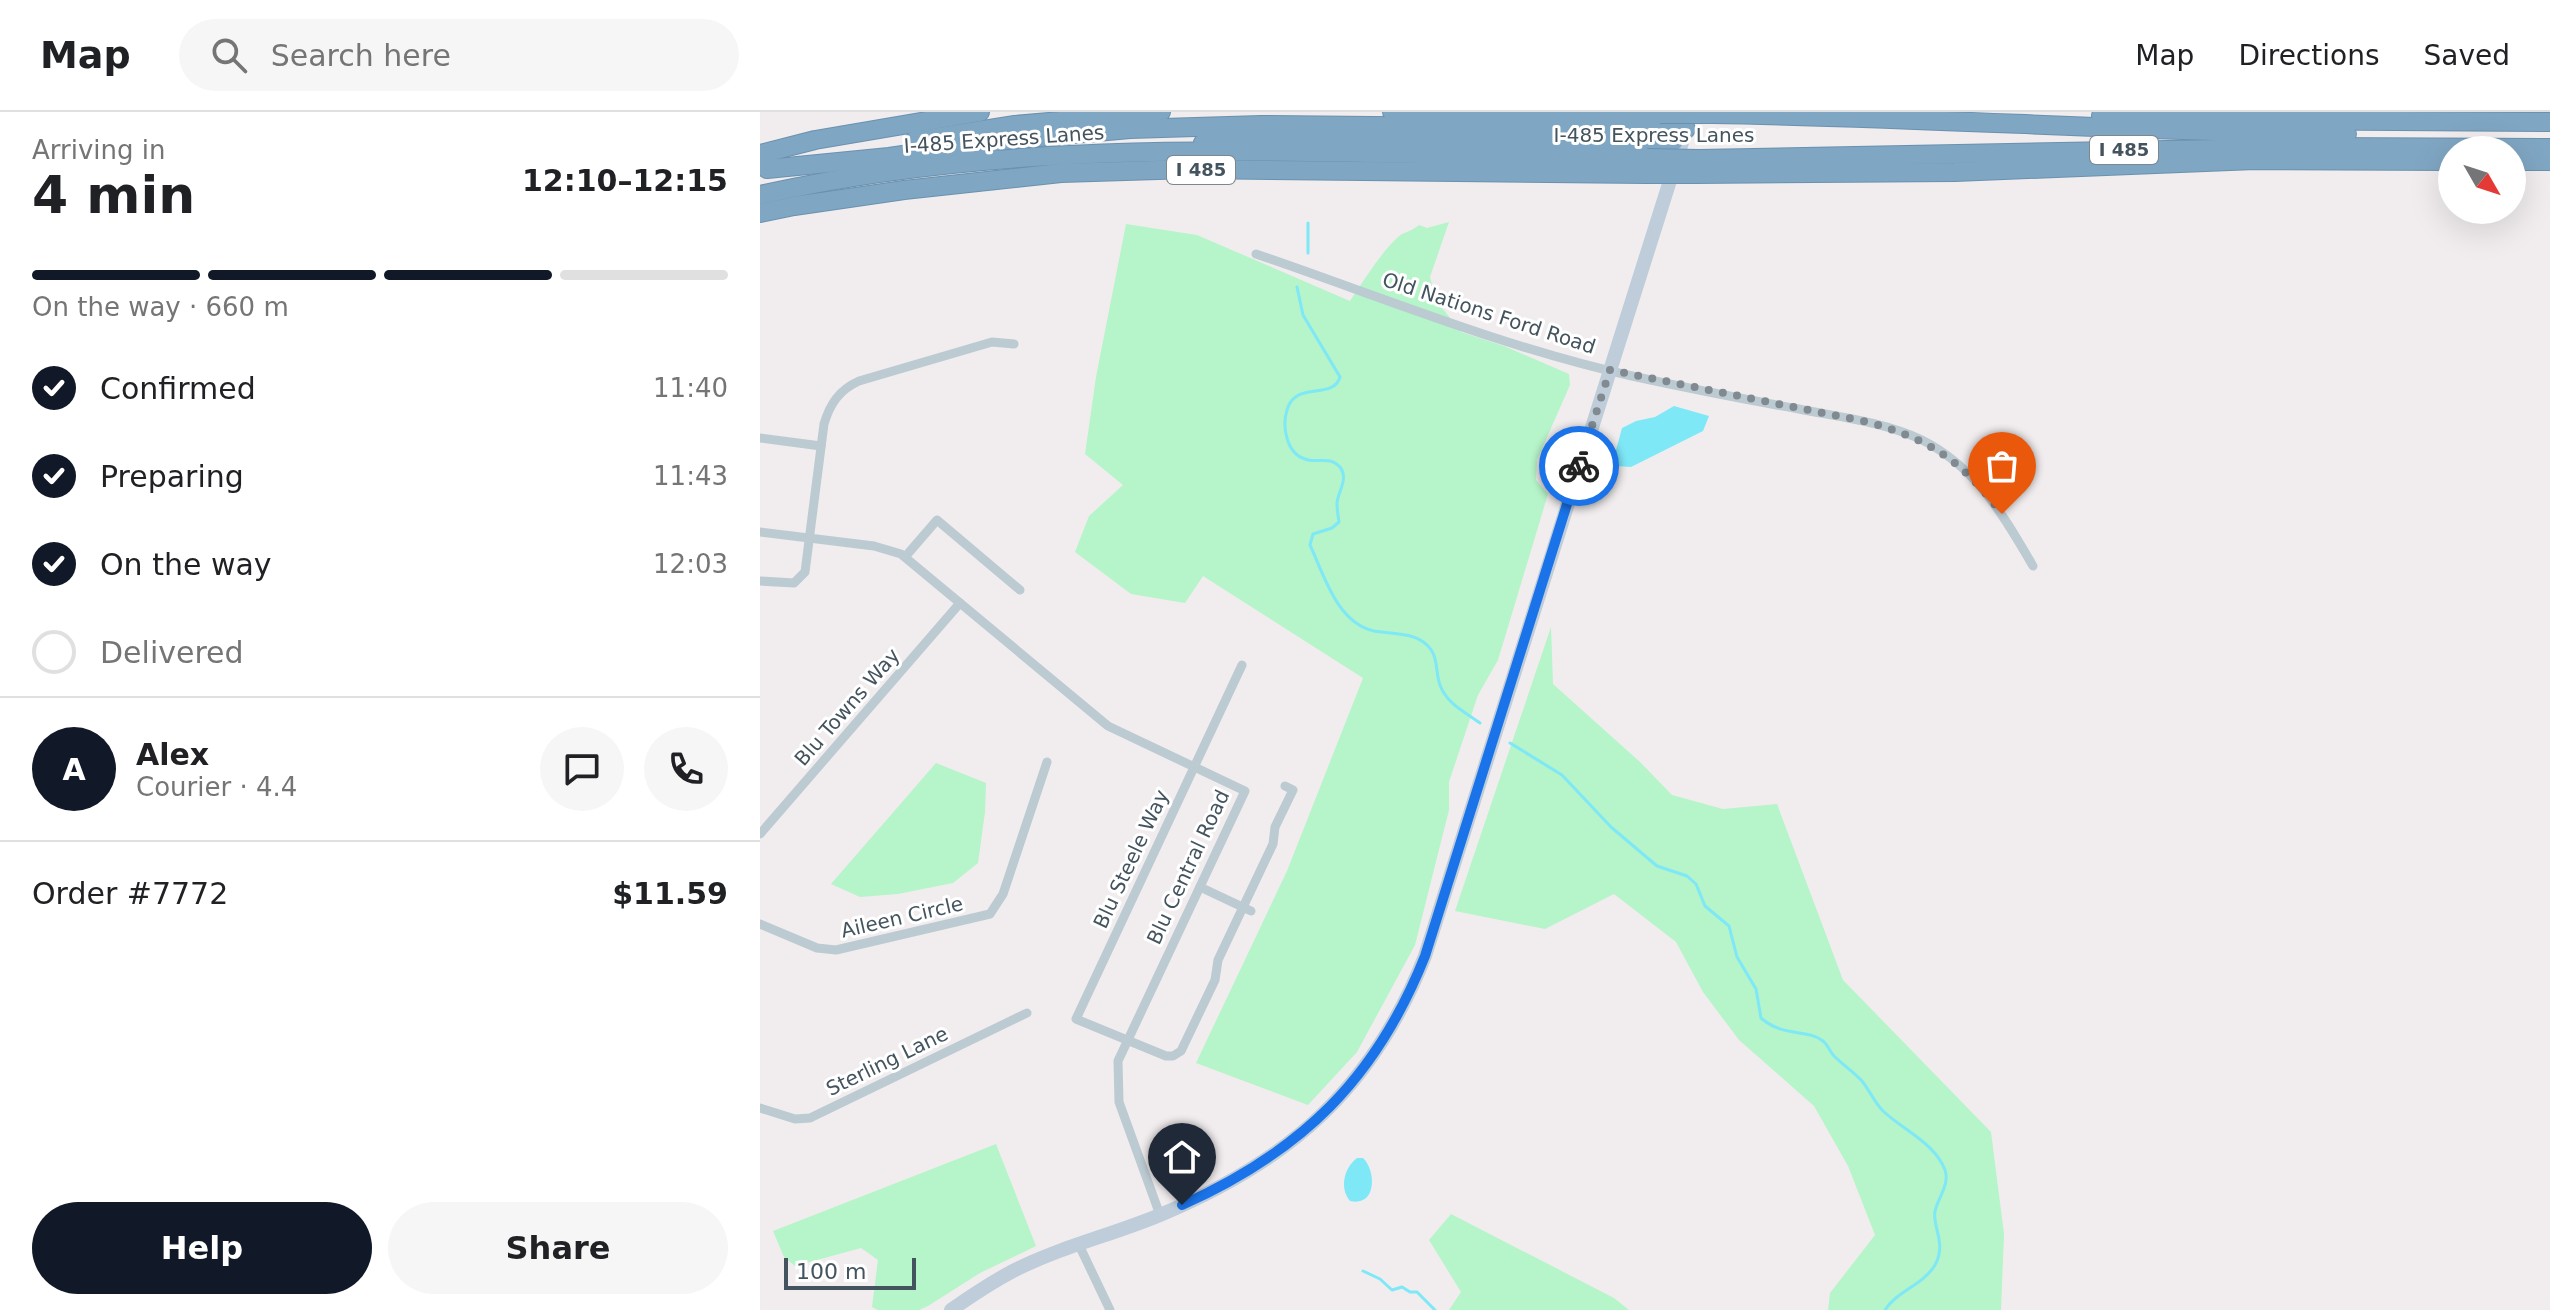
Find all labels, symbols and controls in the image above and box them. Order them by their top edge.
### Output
search box [179,19,739,91]
text: Map [40,33,131,77]
icon: search [207,33,251,77]
text: Search here [271,38,451,73]
text: Map [2135,39,2194,72]
text: Directions [2238,39,2379,72]
text: Saved [2423,39,2510,72]
street label: I-485 Express Lanes [903,120,1105,158]
street label: I-485 Express Lanes [1554,123,1754,147]
text: Arriving in [32,135,166,165]
road number: I 485 [2090,136,2158,164]
north arrow [2438,136,2526,224]
map controls [2438,136,2526,224]
road number: I 485 [1167,156,1235,184]
text: 12:10–12:15 [522,163,728,198]
text: 4 min [32,165,195,225]
street label: Old Nations Ford Road [1379,267,1599,359]
text: On the way · 660 m [32,292,289,322]
icon: check [32,366,76,410]
text: Confirmed [100,371,256,406]
text: 11:40 [653,373,728,403]
courier [1539,426,1619,506]
pin [1968,432,2036,514]
icon: bike [1557,444,1601,488]
icon: bag [1980,444,2024,488]
icon: check [32,454,76,498]
text: Preparing [100,459,244,494]
text: 11:43 [653,461,728,491]
icon: check [32,542,76,586]
text: On the way [100,547,272,582]
text: 12:03 [653,549,728,579]
text: Delivered [100,635,244,670]
street label: Blu Towns Way [789,643,905,771]
button: chat [540,727,624,811]
button: phone [644,727,728,811]
text: Alex [136,737,209,772]
text: A [62,752,86,787]
text: Courier · 4.4 [136,772,297,802]
street label: Blu Steele Way [1088,786,1174,932]
street label: Blu Central Road [1142,786,1234,948]
text: Order #7772 [32,876,228,911]
text: $11.59 [612,876,728,911]
street label: Aileen Circle [839,891,965,943]
street label: Sterling Lane [822,1021,952,1101]
pin [1148,1123,1216,1205]
icon: home [1160,1135,1204,1179]
button: Help [32,1202,372,1294]
button: Share [388,1202,728,1294]
scale bar [784,1254,916,1290]
text: 100 m [796,1259,866,1284]

